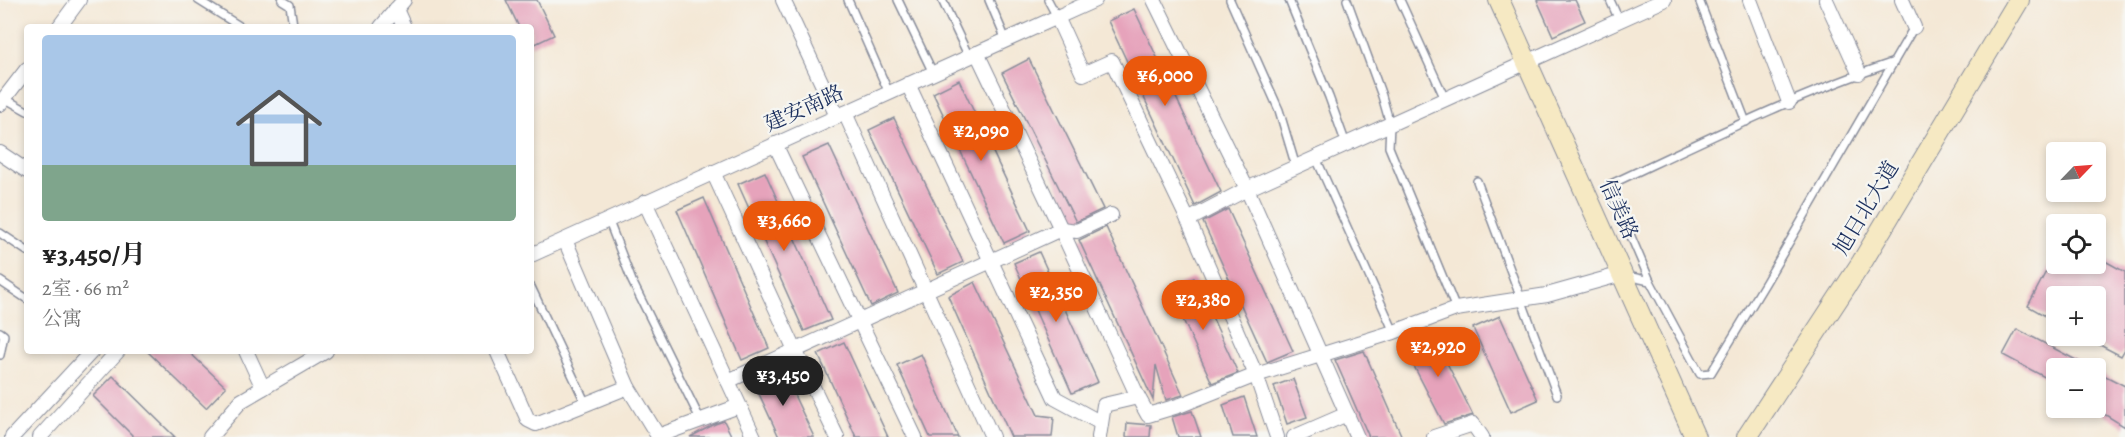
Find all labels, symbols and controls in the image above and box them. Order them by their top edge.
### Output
pin: ¥6,000 [1116,56,1214,107]
text: ¥6,000 [1137,62,1193,89]
icon: home [225,74,333,182]
street label: 建安南路 [760,78,848,138]
pin: ¥2,090 [932,111,1030,162]
text: ¥2,090 [953,117,1009,144]
north arrow [2046,142,2106,202]
map controls [2046,142,2106,418]
street label: 旭日北大道 [1827,156,1905,260]
street label: 信美路 [1593,175,1645,243]
pin: ¥3,660 [735,201,833,252]
text: ¥3,660 [757,207,811,234]
button: locate [2046,214,2106,274]
text: ¥3,450/月 [42,237,146,272]
pin: ¥2,350 [1007,272,1105,323]
text: 2室 · 66 m² [42,275,129,302]
text: ¥2,350 [1029,278,1083,305]
pin: ¥2,380 [1154,280,1252,331]
text: ¥2,380 [1176,286,1230,313]
button: + [2046,286,2106,346]
text: 公寓 [42,305,82,332]
pin: ¥2,920 [1389,327,1487,378]
text: ¥2,920 [1410,333,1466,360]
pin: ¥3,450 [734,356,832,407]
button: − [2046,358,2106,418]
text: ¥3,450 [756,362,810,389]

